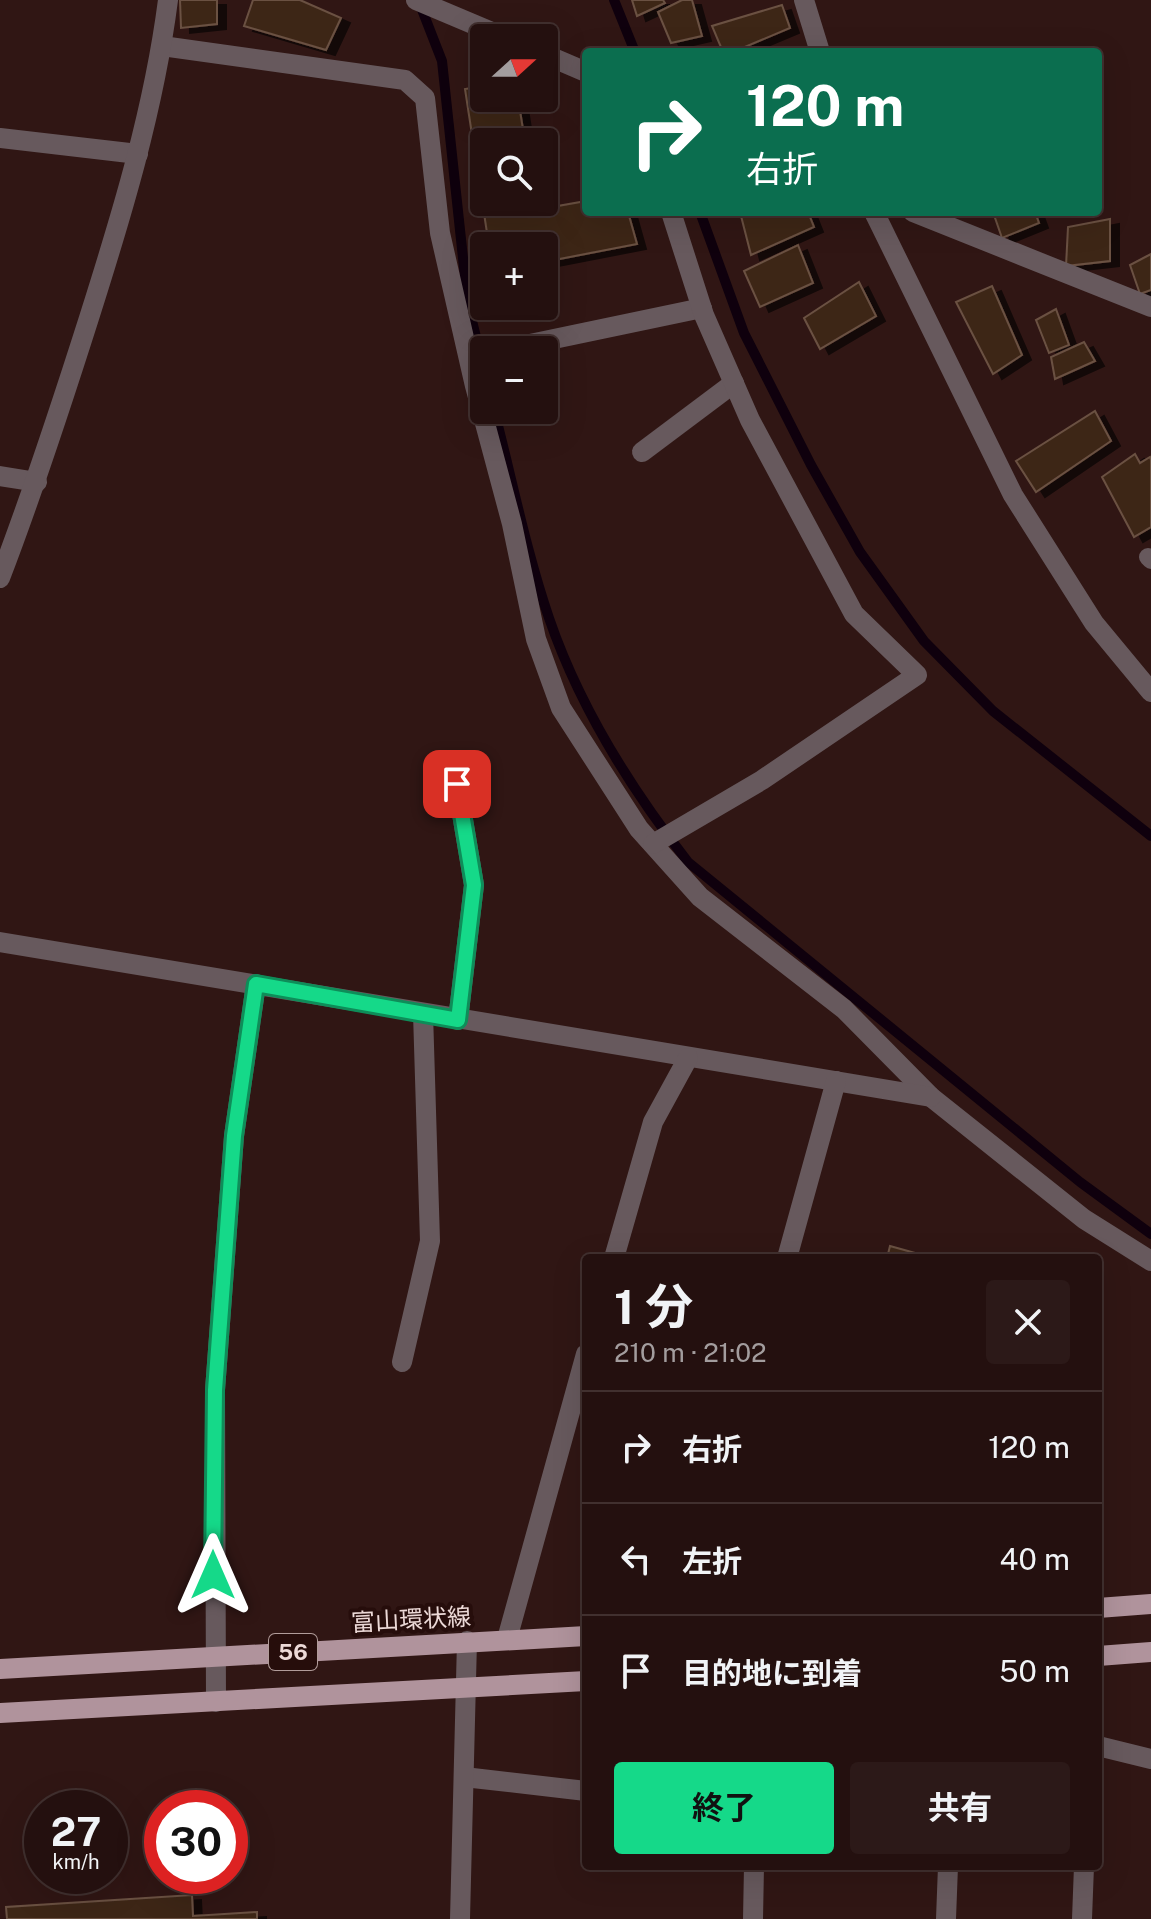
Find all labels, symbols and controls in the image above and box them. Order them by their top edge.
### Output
north arrow [470,24,558,112]
map controls [470,24,558,424]
text: 120 m [746,73,904,139]
icon: right [614,80,718,184]
button: search [470,128,558,216]
text: 右折 [746,148,818,190]
button: + [470,232,558,320]
button: − [470,336,558,424]
pin [423,750,491,818]
icon: arrive [435,762,479,806]
text: 1 分 [614,1278,693,1335]
button: close [986,1280,1070,1364]
text: 210 m · 21:02 [614,1337,767,1368]
icon: right [614,1425,658,1469]
text: 120 m [988,1429,1070,1465]
text: 右折 [682,1431,742,1467]
position arrow [171,1533,255,1617]
icon: left [614,1537,658,1581]
text: 40 m [1000,1541,1070,1577]
text: 左折 [682,1543,742,1579]
street label: 富山環状線 [350,1602,472,1636]
road number: 56 [269,1634,317,1670]
icon: arrive [614,1649,658,1693]
text: 50 m [999,1653,1070,1689]
text: 目的地に到着 [682,1655,862,1691]
button: 終了 [614,1762,834,1854]
button: 共有 [850,1762,1070,1854]
speed limit sign: 30 [144,1790,248,1894]
text: 27 [51,1808,101,1855]
text: km/h [52,1850,100,1874]

